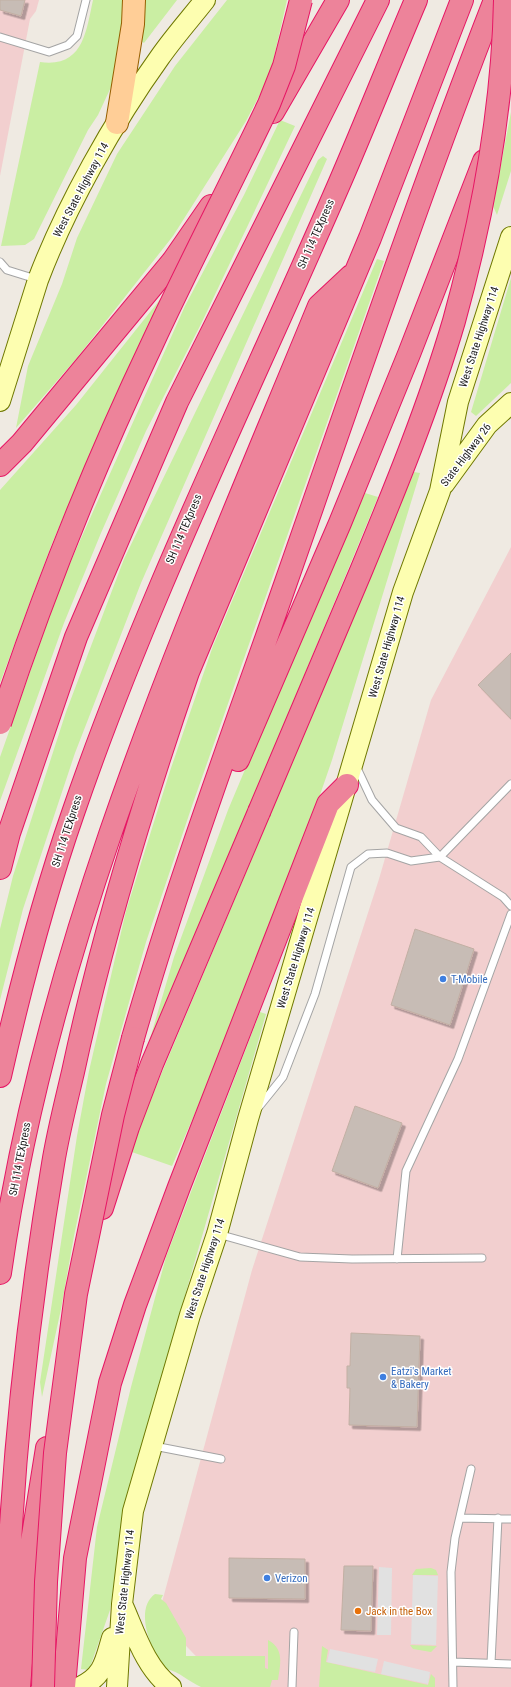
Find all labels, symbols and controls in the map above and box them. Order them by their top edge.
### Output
street label: West State Highway 114 [51,140,112,239]
street label: SH 114 TEXpress [295,197,337,271]
street label: West State Highway 114 [457,284,502,389]
street label: State Highway 26 [438,421,494,489]
street label: SH 114 TEXpress [163,492,205,566]
street label: West State Highway 114 [366,594,408,699]
street label: SH 114 TEXpress [49,793,85,869]
street label: West State Highway 114 [274,905,318,1010]
place label: T-Mobile [451,973,488,986]
marker: T-Mobile [438,974,448,984]
street label: SH 114 TEXpress [6,1121,34,1197]
street label: West State Highway 114 [183,1216,228,1321]
place label: Eatzi's Market & Bakery [391,1365,452,1391]
marker: Eatzi's Market & Bakery [378,1372,388,1382]
street label: West State Highway 114 [113,1528,137,1635]
place label: Verizon [275,1572,308,1585]
marker: Verizon [262,1573,272,1583]
place label: Jack in the Box [366,1605,432,1618]
marker: Jack in the Box [353,1606,363,1616]

